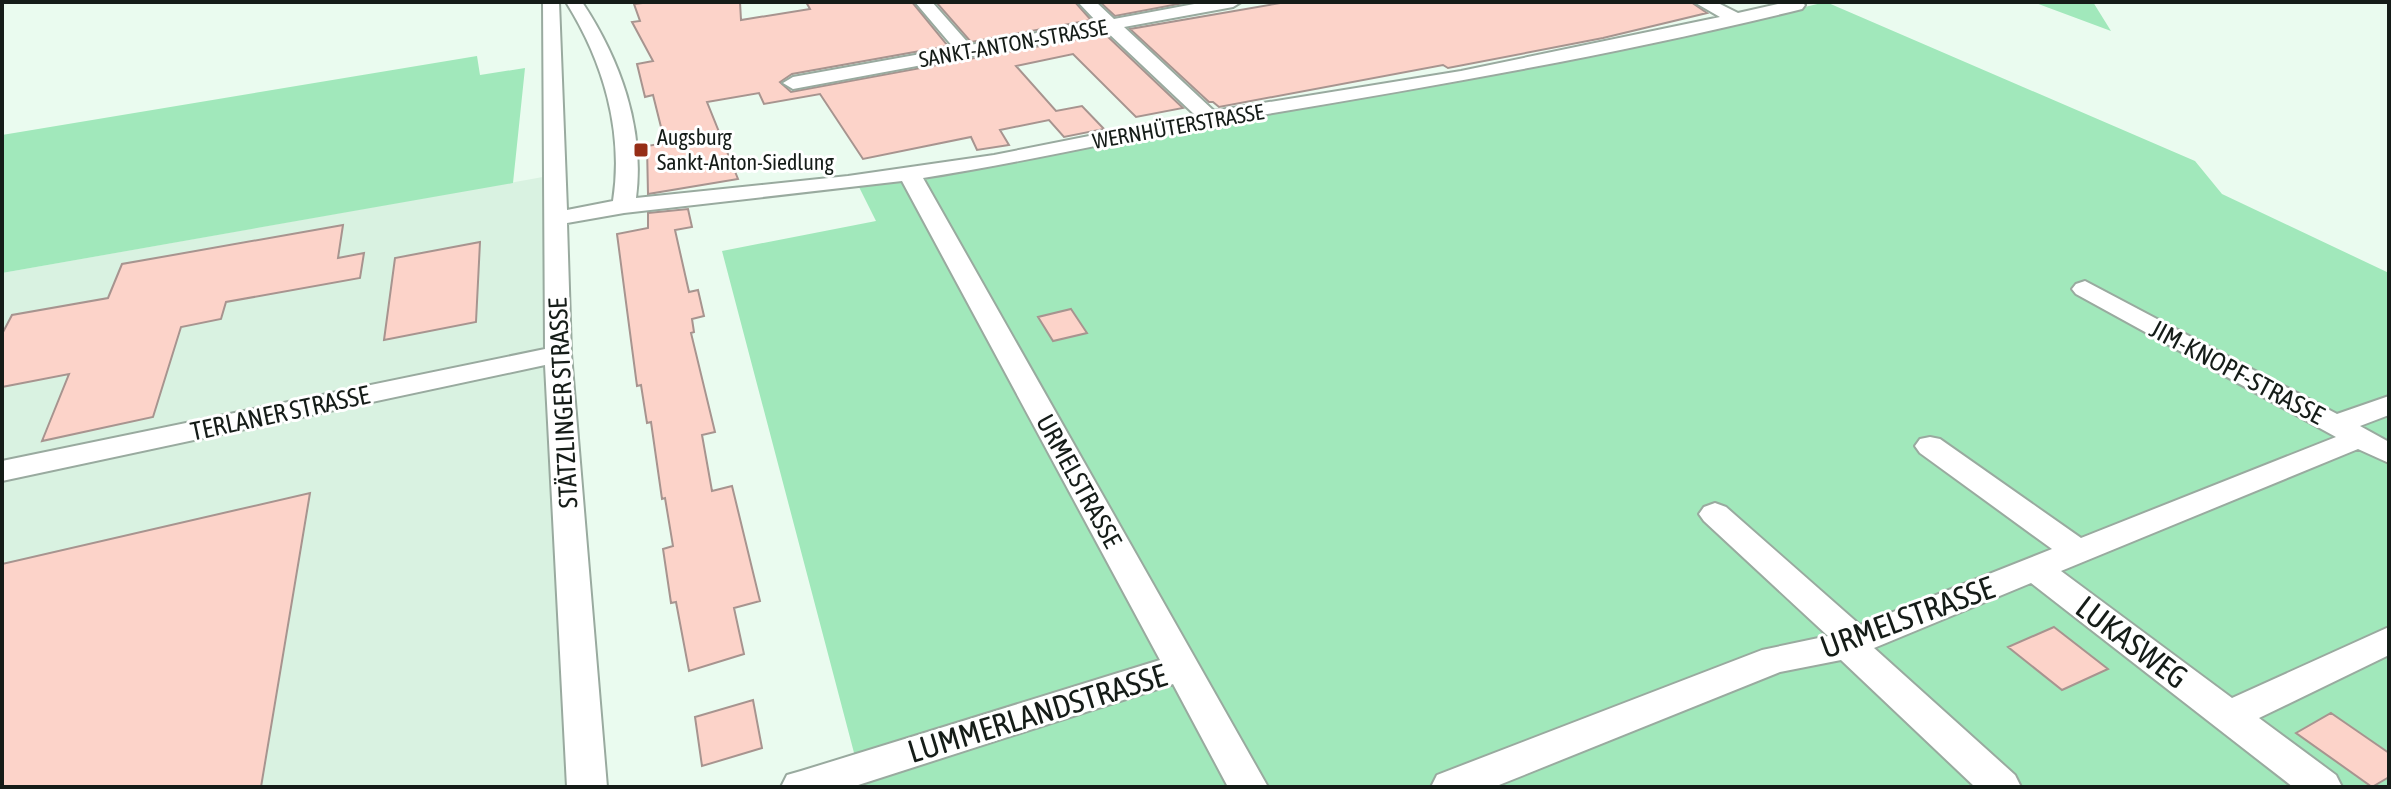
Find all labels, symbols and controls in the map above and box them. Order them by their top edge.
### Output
street label: SANKT-ANTON-STRASSE [917,14,1110,72]
street label: WERNHÜTERSTRASSE [1090,98,1266,154]
place label: Augsburg Sankt-Anton-Siedlung [657,124,834,175]
marker: Augsburg Sankt-Anton-Siedlung [632,141,650,159]
street label: STÄTZLINGER STRASSE [543,297,583,509]
street label: JIM-KNOPF-STRASSE [2145,313,2329,431]
street label: TERLANER STRASSE [188,379,372,447]
street label: URMELSTRASSE [1030,409,1128,553]
street label: URMELSTRASSE [1815,568,1999,666]
street label: LUKASWEG [2069,588,2195,696]
street label: LUMMERLANDSTRASSE [903,656,1171,770]

